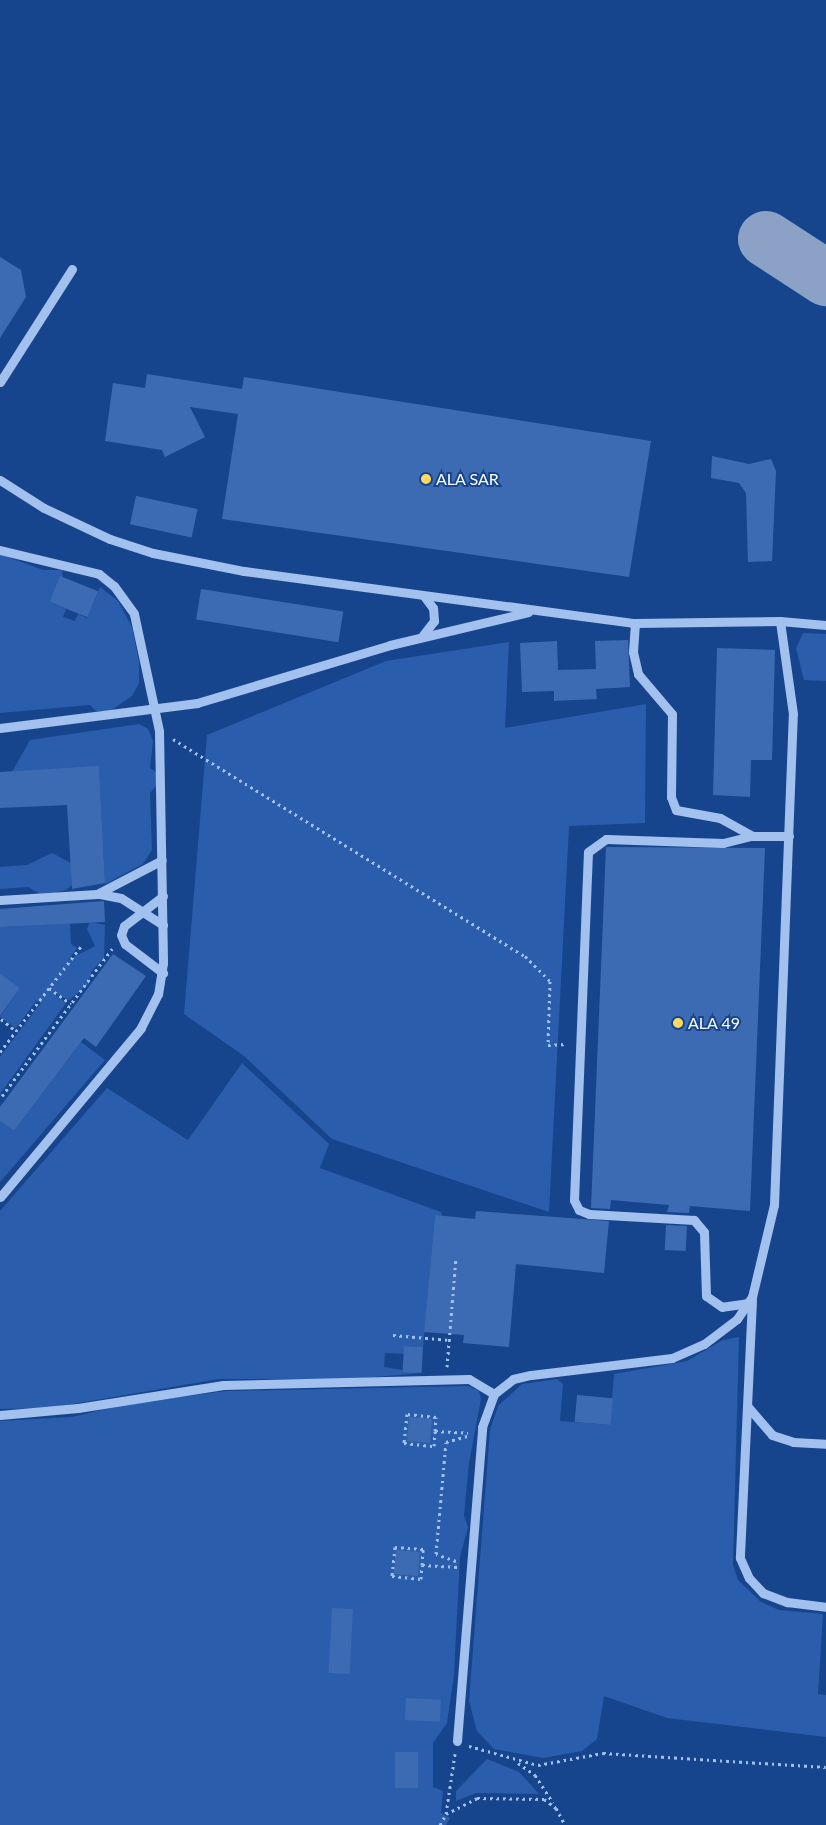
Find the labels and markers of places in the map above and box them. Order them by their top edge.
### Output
place label: ALA SAR [436,469,499,489]
marker: ALA SAR [420,473,432,485]
place label: ALA 49 [688,1013,741,1033]
marker: ALA 49 [672,1017,684,1029]

